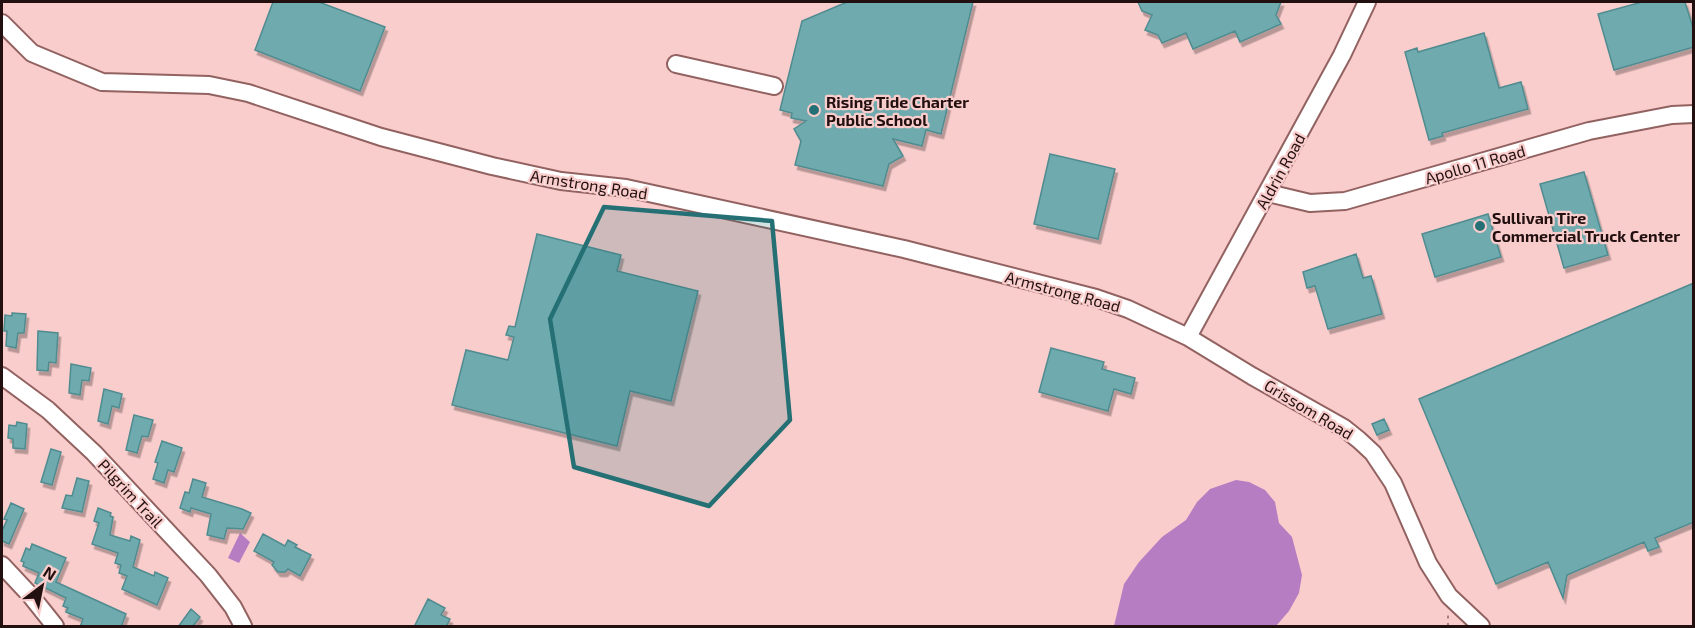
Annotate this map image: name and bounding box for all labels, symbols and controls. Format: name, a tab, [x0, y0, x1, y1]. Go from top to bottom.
place label: Rising Tide Charter Public School	[826, 92, 969, 129]
marker: Rising Tide Charter Public School	[807, 103, 821, 117]
street label: Aldrin Road	[1251, 130, 1309, 212]
street label: Apollo 11 Road	[1423, 141, 1527, 187]
street label: Armstrong Road	[529, 165, 649, 203]
place label: Sullivan Tire Commercial Truck Center	[1492, 208, 1680, 245]
marker: Sullivan Tire Commercial Truck Center	[1473, 219, 1487, 233]
street label: Armstrong Road	[1003, 266, 1123, 316]
street label: Grissom Road	[1261, 375, 1357, 443]
street label: Pilgrim Trail	[95, 455, 168, 531]
north arrow	[12, 556, 72, 616]
text: N	[40, 562, 60, 584]

